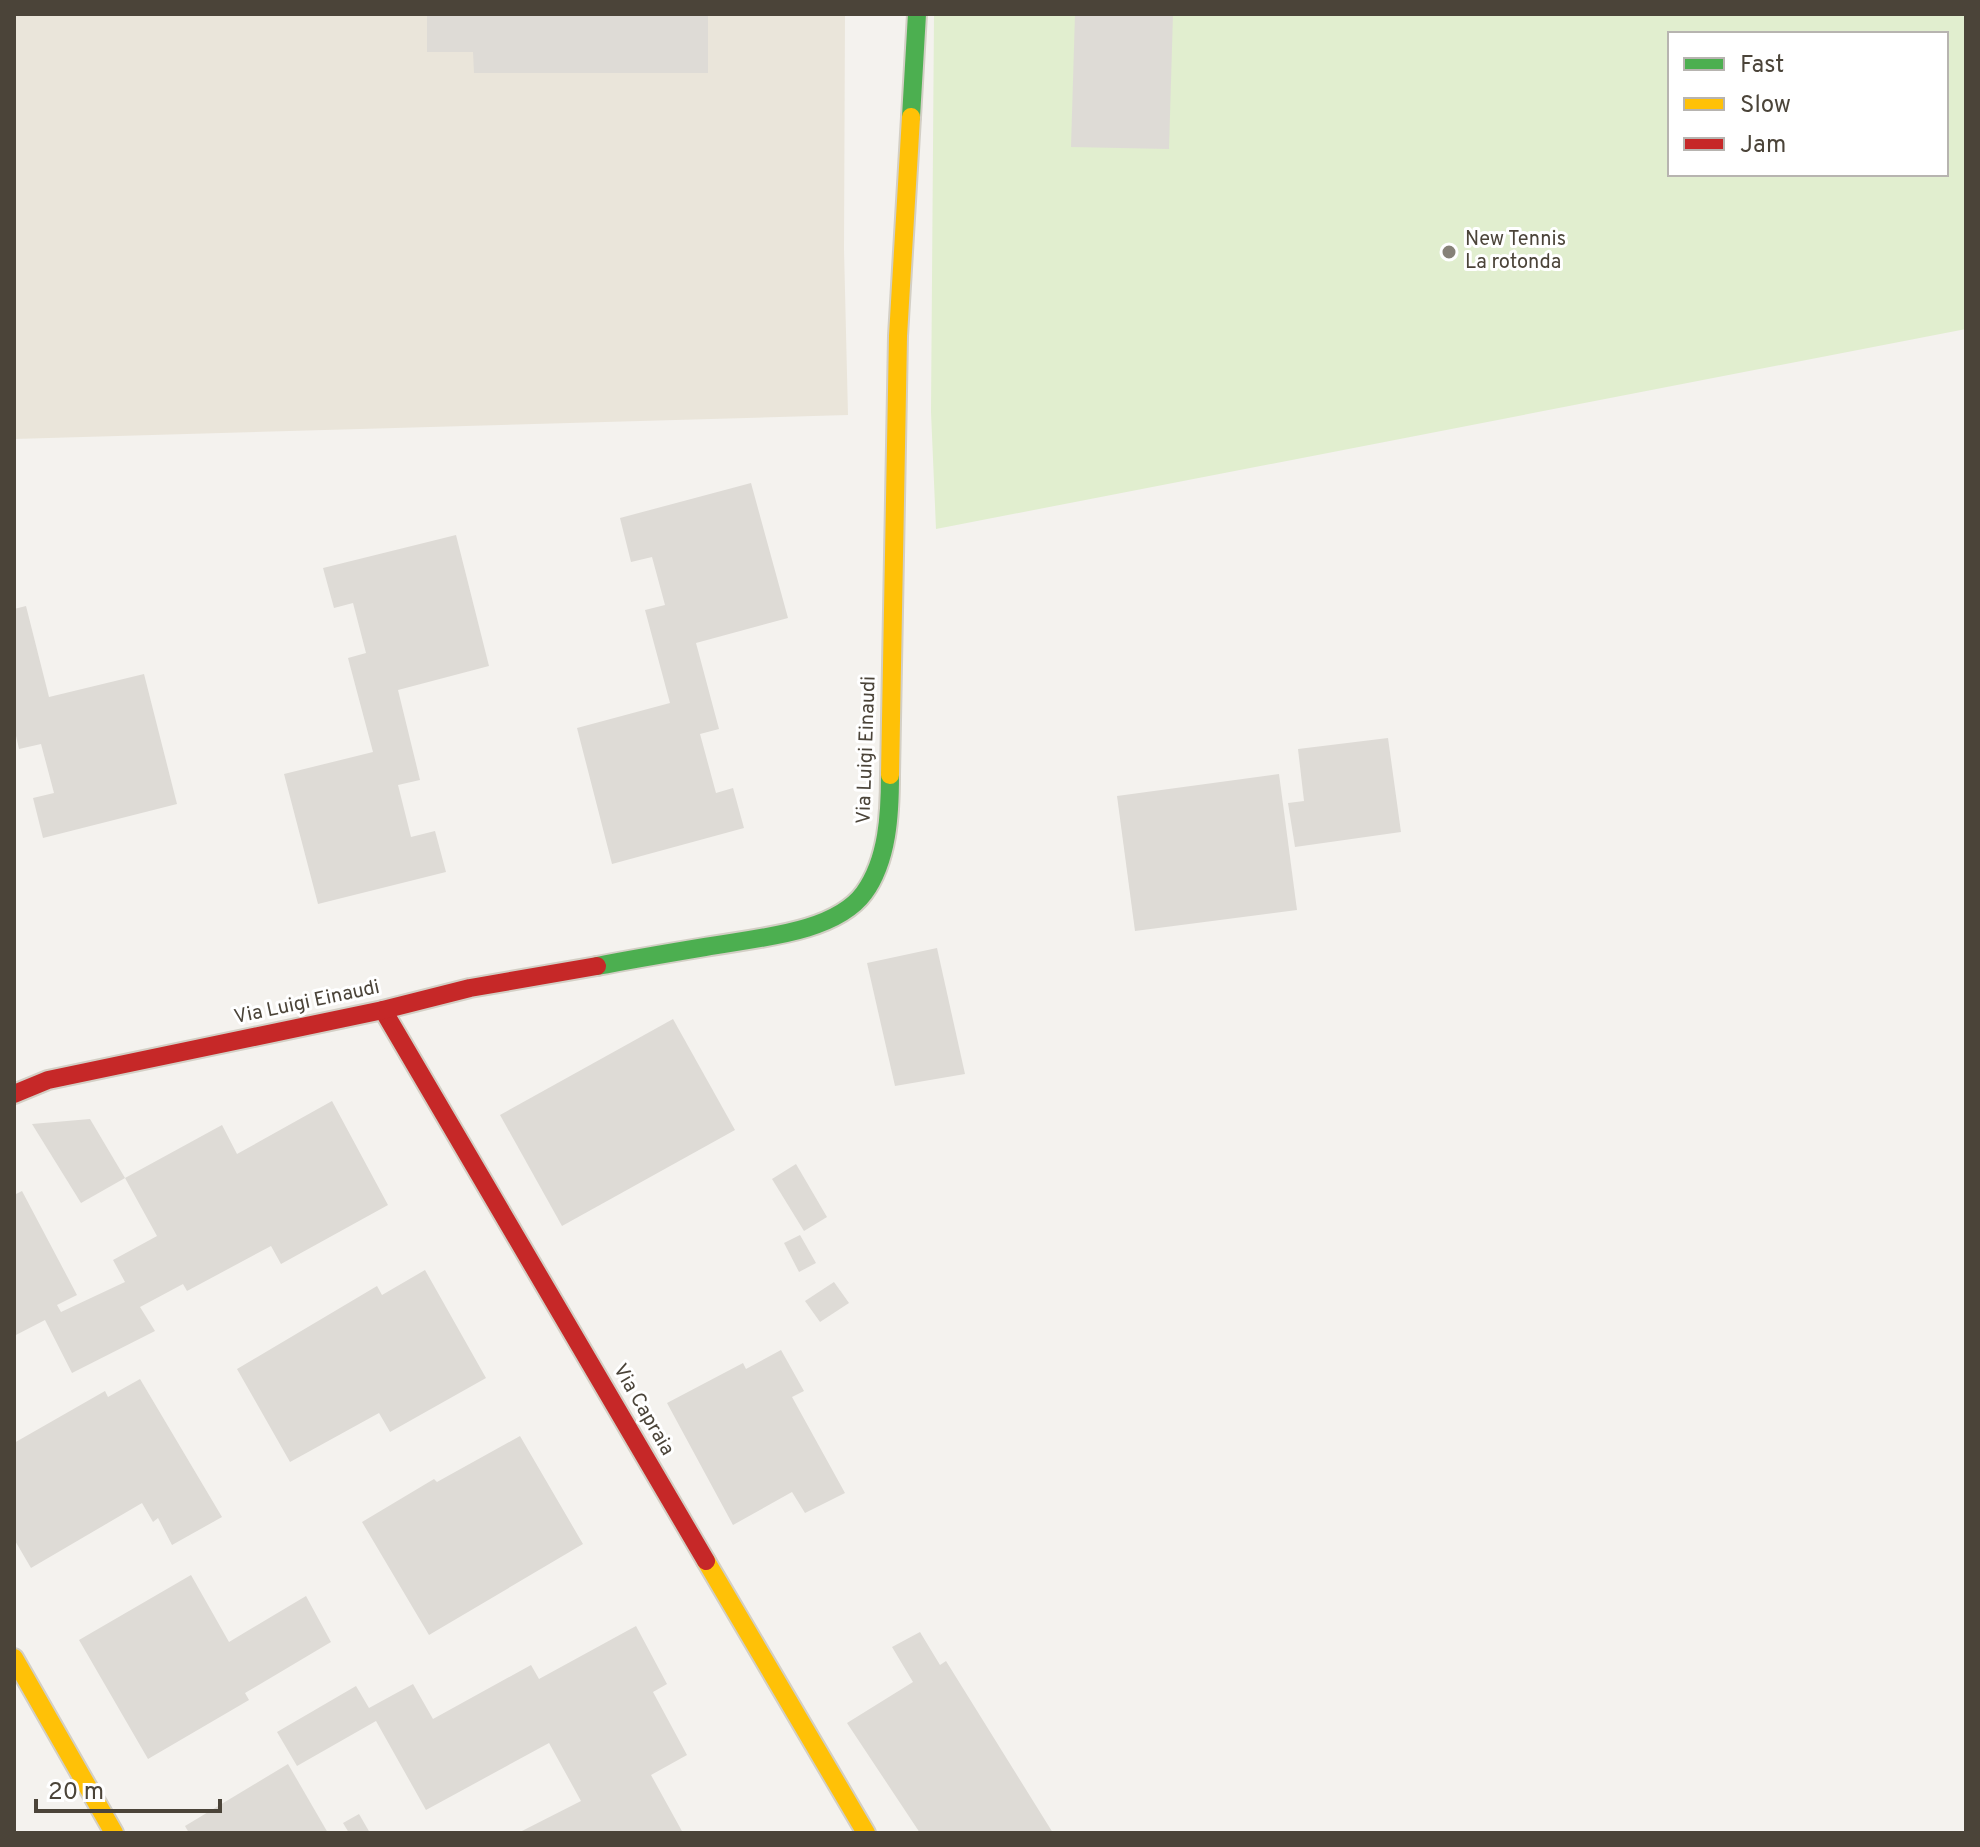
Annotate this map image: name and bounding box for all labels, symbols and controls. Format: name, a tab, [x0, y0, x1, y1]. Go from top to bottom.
legend	[1668, 32, 1948, 176]
text: Fast	[1740, 51, 1784, 81]
text: Slow	[1740, 91, 1791, 121]
text: Jam	[1740, 131, 1786, 161]
place label: New Tennis La rotonda	[1465, 227, 1566, 276]
marker: New Tennis La rotonda	[1440, 243, 1458, 261]
street label: Via Luigi Einaudi	[851, 675, 883, 825]
street label: Via Luigi Einaudi	[232, 975, 382, 1031]
street label: Via Capraia	[606, 1359, 680, 1461]
scale bar	[36, 1763, 220, 1813]
text: 20 m	[48, 1778, 104, 1808]

